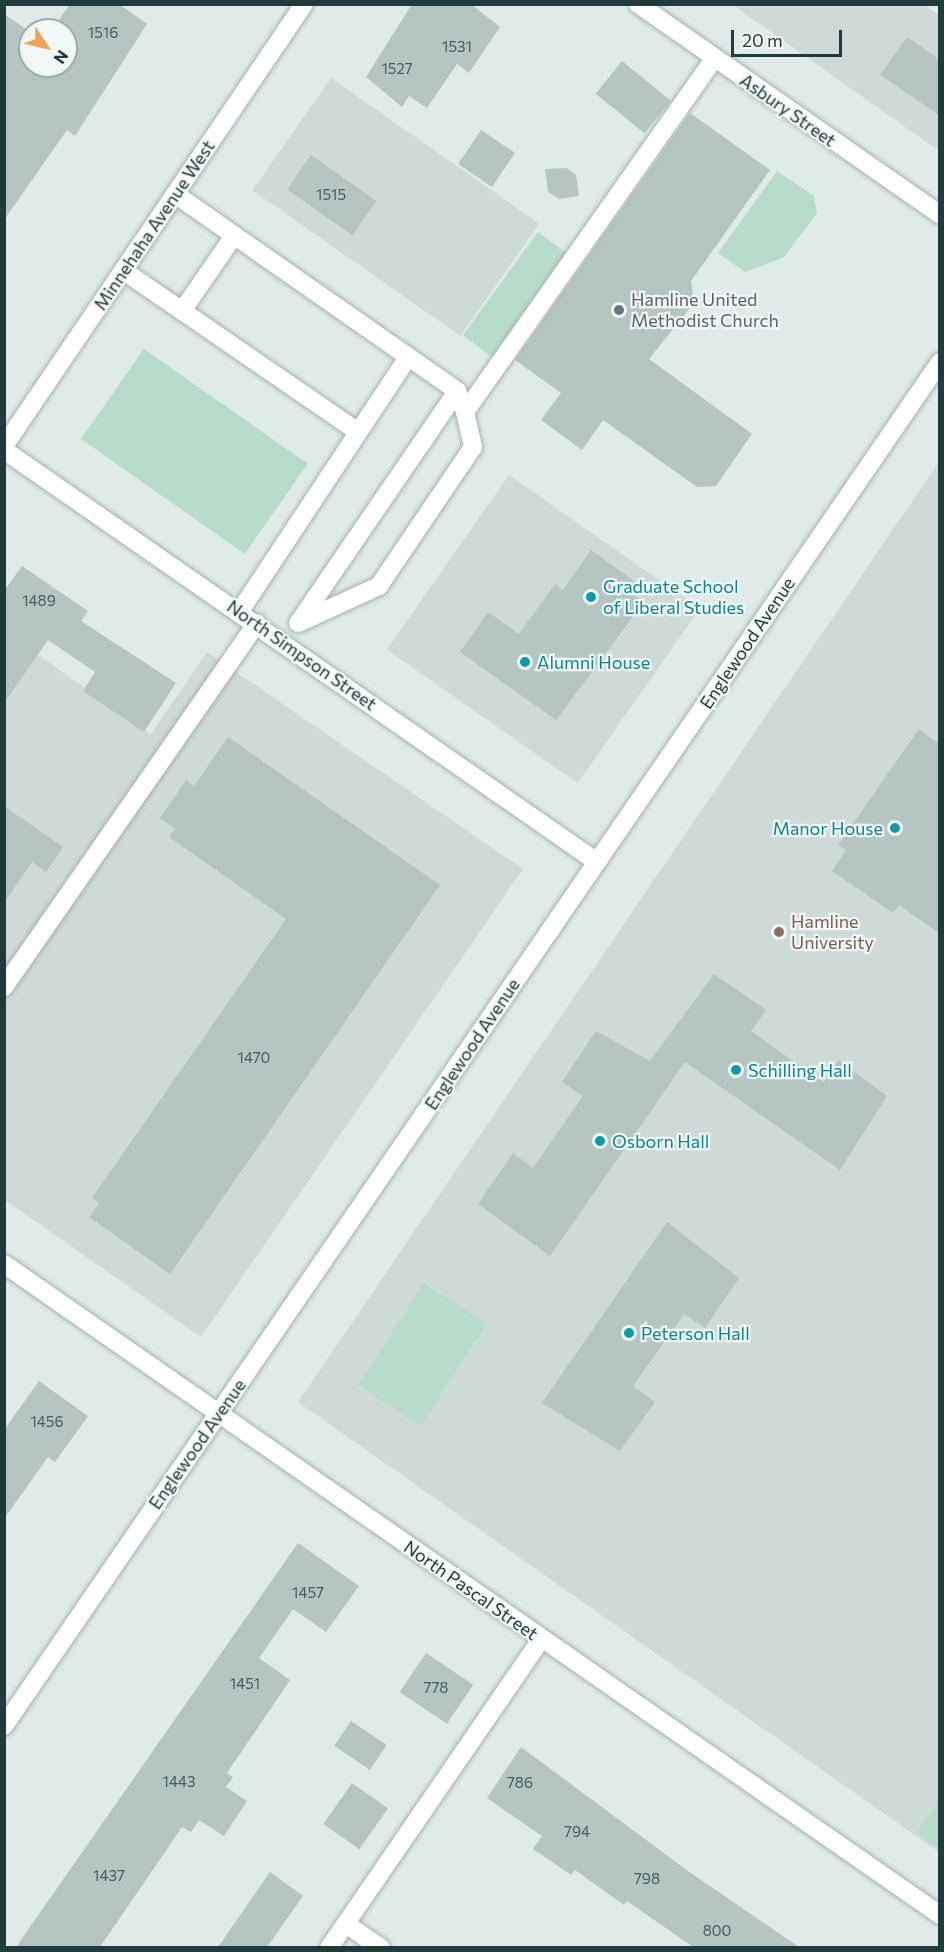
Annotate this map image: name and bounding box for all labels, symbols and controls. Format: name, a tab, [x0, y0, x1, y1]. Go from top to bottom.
north arrow	[18, 18, 78, 78]
scale bar	[734, 18, 845, 56]
house number: 1516	[88, 24, 118, 42]
text: 20 m	[742, 29, 783, 51]
house number: 1531	[442, 38, 472, 56]
text: N	[50, 47, 73, 68]
house number: 1527	[381, 60, 413, 78]
street label: Asbury Street	[736, 69, 840, 151]
street label: Minnehaha Avenue West	[89, 136, 219, 314]
house number: 1515	[316, 186, 346, 204]
place label: Hamline United Methodist Church	[631, 289, 779, 332]
marker: Hamline United Methodist Church	[612, 303, 626, 317]
street label: Englewood Avenue	[695, 573, 799, 713]
place label: Graduate School of Liberal Studies	[603, 576, 744, 618]
marker: Graduate School of Liberal Studies	[584, 590, 598, 604]
house number: 1489	[22, 592, 56, 610]
street label: North Simpson Street	[223, 595, 381, 715]
place label: Alumni House	[537, 651, 650, 673]
marker: Alumni House	[518, 655, 532, 669]
place label: Manor House	[773, 817, 883, 839]
marker: Manor House	[888, 821, 902, 835]
place label: Hamline University	[791, 911, 874, 954]
marker: Hamline University	[772, 925, 786, 939]
street label: Englewood Avenue	[420, 974, 524, 1114]
house number: 1470	[238, 1049, 270, 1067]
place label: Schilling Hall	[748, 1059, 852, 1081]
marker: Schilling Hall	[729, 1063, 743, 1077]
place label: Osborn Hall	[612, 1130, 709, 1152]
marker: Osborn Hall	[593, 1134, 607, 1148]
place label: Peterson Hall	[641, 1322, 750, 1344]
marker: Peterson Hall	[622, 1326, 636, 1340]
street label: Englewood Avenue	[144, 1375, 250, 1513]
house number: 1456	[30, 1413, 64, 1431]
street label: North Pascal Street	[400, 1536, 542, 1644]
house number: 1457	[292, 1584, 324, 1602]
house number: 1451	[230, 1675, 260, 1693]
house number: 778	[424, 1679, 448, 1697]
house number: 1443	[163, 1773, 195, 1791]
house number: 786	[507, 1774, 533, 1792]
house number: 794	[564, 1823, 590, 1841]
house number: 1437	[93, 1867, 125, 1885]
house number: 798	[634, 1870, 660, 1888]
house number: 800	[703, 1922, 731, 1940]

